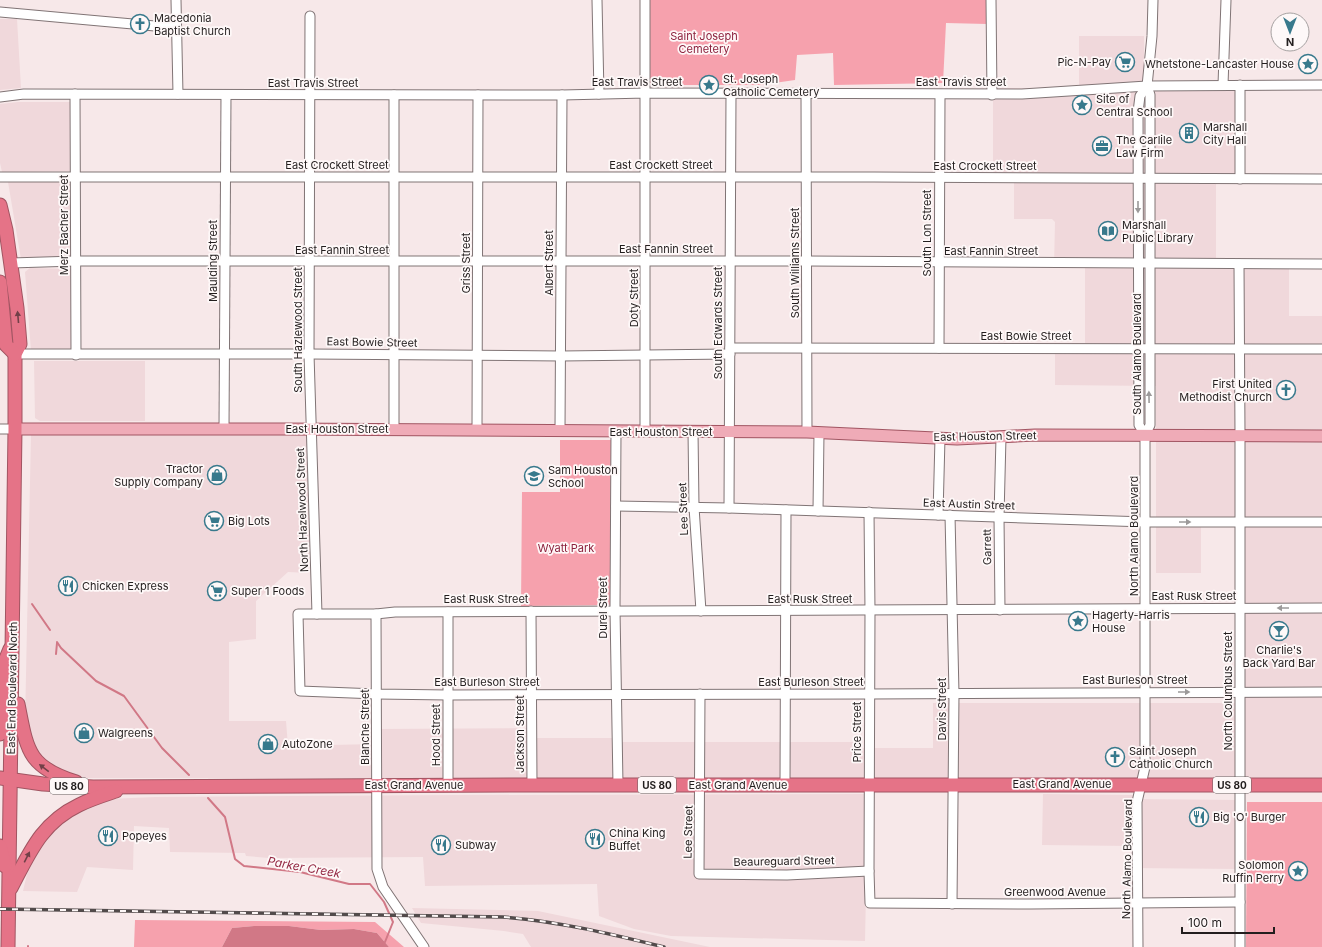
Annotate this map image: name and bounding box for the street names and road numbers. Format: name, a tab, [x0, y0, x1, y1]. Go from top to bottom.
street label: East Travis Street	[592, 75, 683, 89]
street label: East Travis Street	[916, 75, 1007, 89]
street label: East Travis Street	[268, 76, 359, 90]
street label: East Crockett Street	[285, 158, 389, 172]
street label: East Crockett Street	[609, 158, 713, 172]
street label: East Crockett Street	[933, 159, 1037, 173]
street label: Merz Bacher Street	[57, 174, 71, 275]
street label: South Lon Street	[920, 189, 934, 276]
street label: South Williams Street	[788, 207, 802, 318]
street label: Maulding Street	[206, 220, 220, 302]
street label: Albert Street	[542, 230, 556, 296]
street label: Griss Street	[459, 232, 473, 293]
street label: East Fannin Street	[619, 242, 713, 256]
street label: East Fannin Street	[295, 243, 389, 257]
street label: East Fannin Street	[944, 244, 1038, 258]
street label: South Edwards Street	[711, 266, 725, 379]
street label: South Hazlewood Street	[291, 267, 305, 393]
street label: Doty Street	[627, 268, 641, 327]
street label: South Alamo Boulevard	[1130, 293, 1144, 415]
street label: East Bowie Street	[980, 329, 1072, 343]
street label: East Bowie Street	[326, 334, 418, 350]
street label: East Houston Street	[285, 422, 389, 436]
street label: East Houston Street	[609, 425, 713, 439]
street label: East Houston Street	[933, 428, 1037, 444]
street label: North Hazelwood Street	[293, 447, 311, 573]
street label: North Alamo Boulevard	[1127, 476, 1141, 596]
street label: Lee Street	[675, 482, 691, 536]
street label: East Austin Street	[923, 495, 1016, 513]
street label: Garrett	[980, 528, 994, 565]
street label: Durel Street	[596, 577, 610, 639]
street label: East Rusk Street	[1152, 589, 1237, 603]
street label: East Rusk Street	[444, 592, 529, 606]
street label: East Rusk Street	[768, 592, 853, 606]
street label: East End Boulevard North	[4, 621, 20, 755]
street label: North Columbus Street	[1221, 631, 1235, 751]
street label: East Burleson Street	[1082, 673, 1188, 687]
street label: East Burleson Street	[434, 675, 540, 689]
street label: East Burleson Street	[758, 675, 864, 689]
street label: Davis Street	[935, 677, 949, 740]
street label: Blanche Street	[358, 689, 372, 765]
street label: Jackson Street	[513, 695, 527, 773]
street label: Price Street	[850, 701, 864, 762]
street label: Hood Street	[429, 703, 443, 766]
road number: US 80	[638, 777, 676, 793]
street label: East Grand Avenue	[1013, 777, 1111, 791]
road number: US 80	[1213, 777, 1251, 793]
road number: US 80	[50, 778, 88, 794]
street label: East Grand Avenue	[365, 778, 463, 792]
street label: East Grand Avenue	[689, 778, 787, 792]
street label: North Alamo Boulevard	[1119, 799, 1135, 919]
street label: Lee Street	[681, 805, 695, 859]
street label: Beaureguard Street	[733, 853, 835, 869]
street label: Greenwood Avenue	[1004, 885, 1106, 899]

